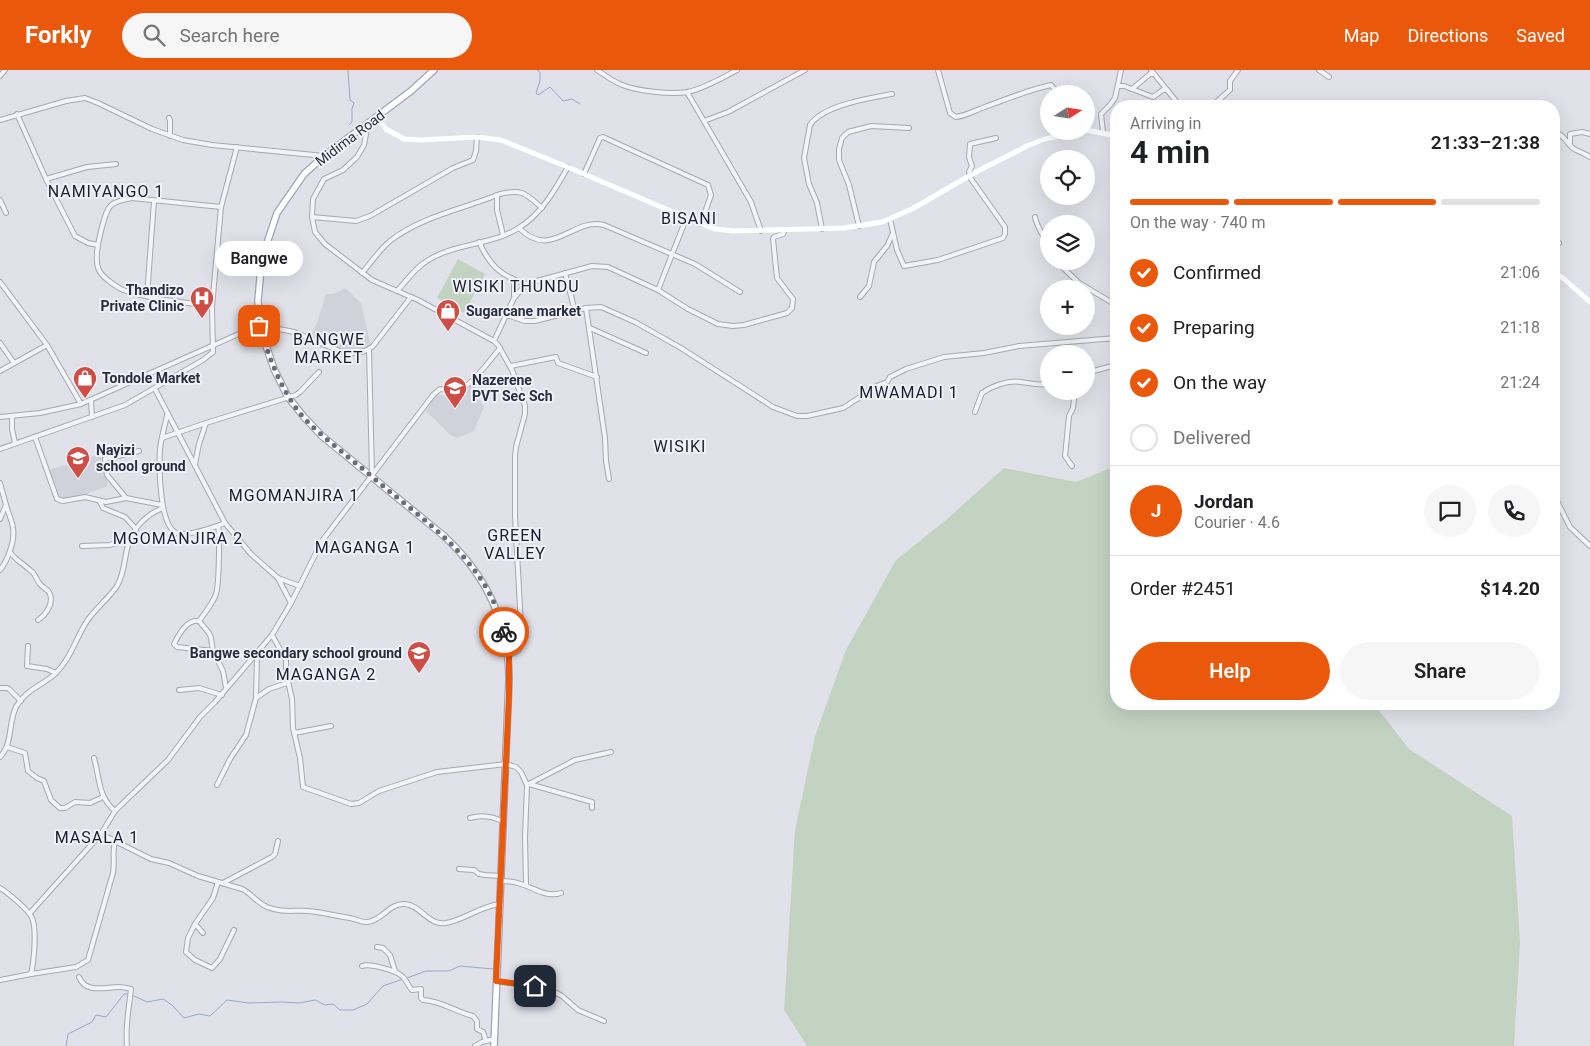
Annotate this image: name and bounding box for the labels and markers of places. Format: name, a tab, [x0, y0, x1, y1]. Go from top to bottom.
callout: Bangwe	[215, 241, 303, 276]
place label: Thandizo Private Clinic	[100, 282, 184, 314]
hospital icon: Thandizo Private Clinic	[189, 285, 215, 319]
shop icon: Sugarcane market	[435, 298, 461, 332]
place label: Sugarcane market	[466, 303, 581, 319]
pin	[238, 305, 280, 347]
shop icon: Tondole Market	[72, 365, 98, 399]
place label: Tondole Market	[102, 370, 201, 386]
place label: Nazerene PVT Sec Sch	[472, 372, 553, 404]
school or university icon: Nazerene PVT Sec Sch	[442, 375, 468, 409]
place label: Nayizi school ground	[96, 442, 186, 474]
school or university icon: Nayizi school ground	[65, 445, 91, 479]
school or university icon: Bangwe secondary school ground	[406, 640, 432, 674]
place label: Bangwe secondary school ground	[190, 645, 402, 661]
pin	[514, 965, 556, 1007]

